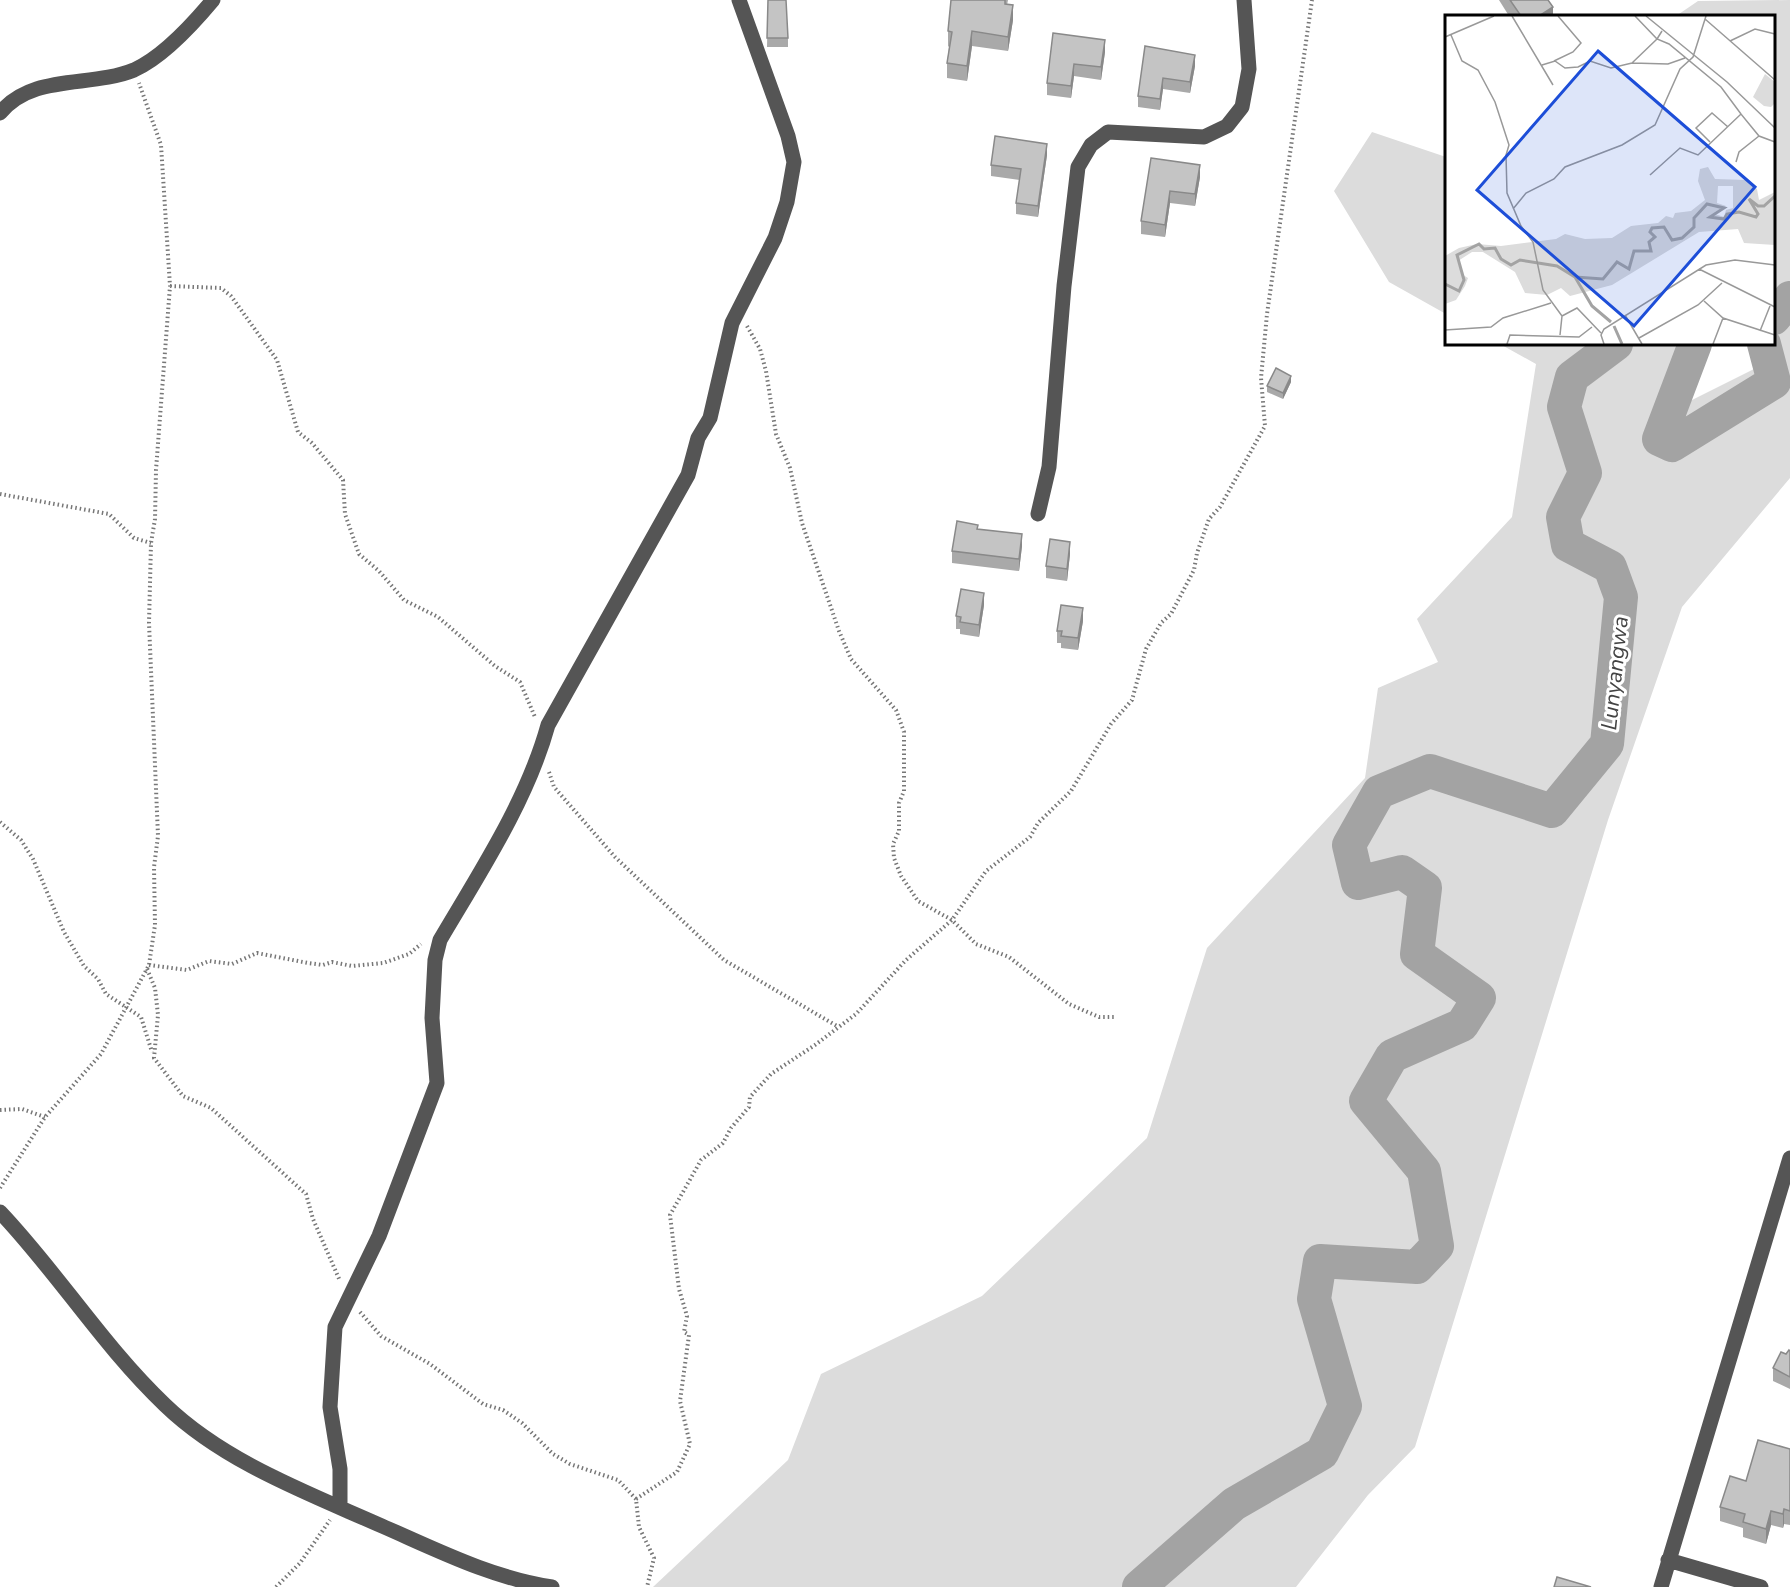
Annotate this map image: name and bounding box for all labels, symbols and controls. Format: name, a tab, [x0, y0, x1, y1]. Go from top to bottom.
inset map	[1445, 15, 1775, 345]
water label: Lunyangwa	[1594, 615, 1636, 732]

